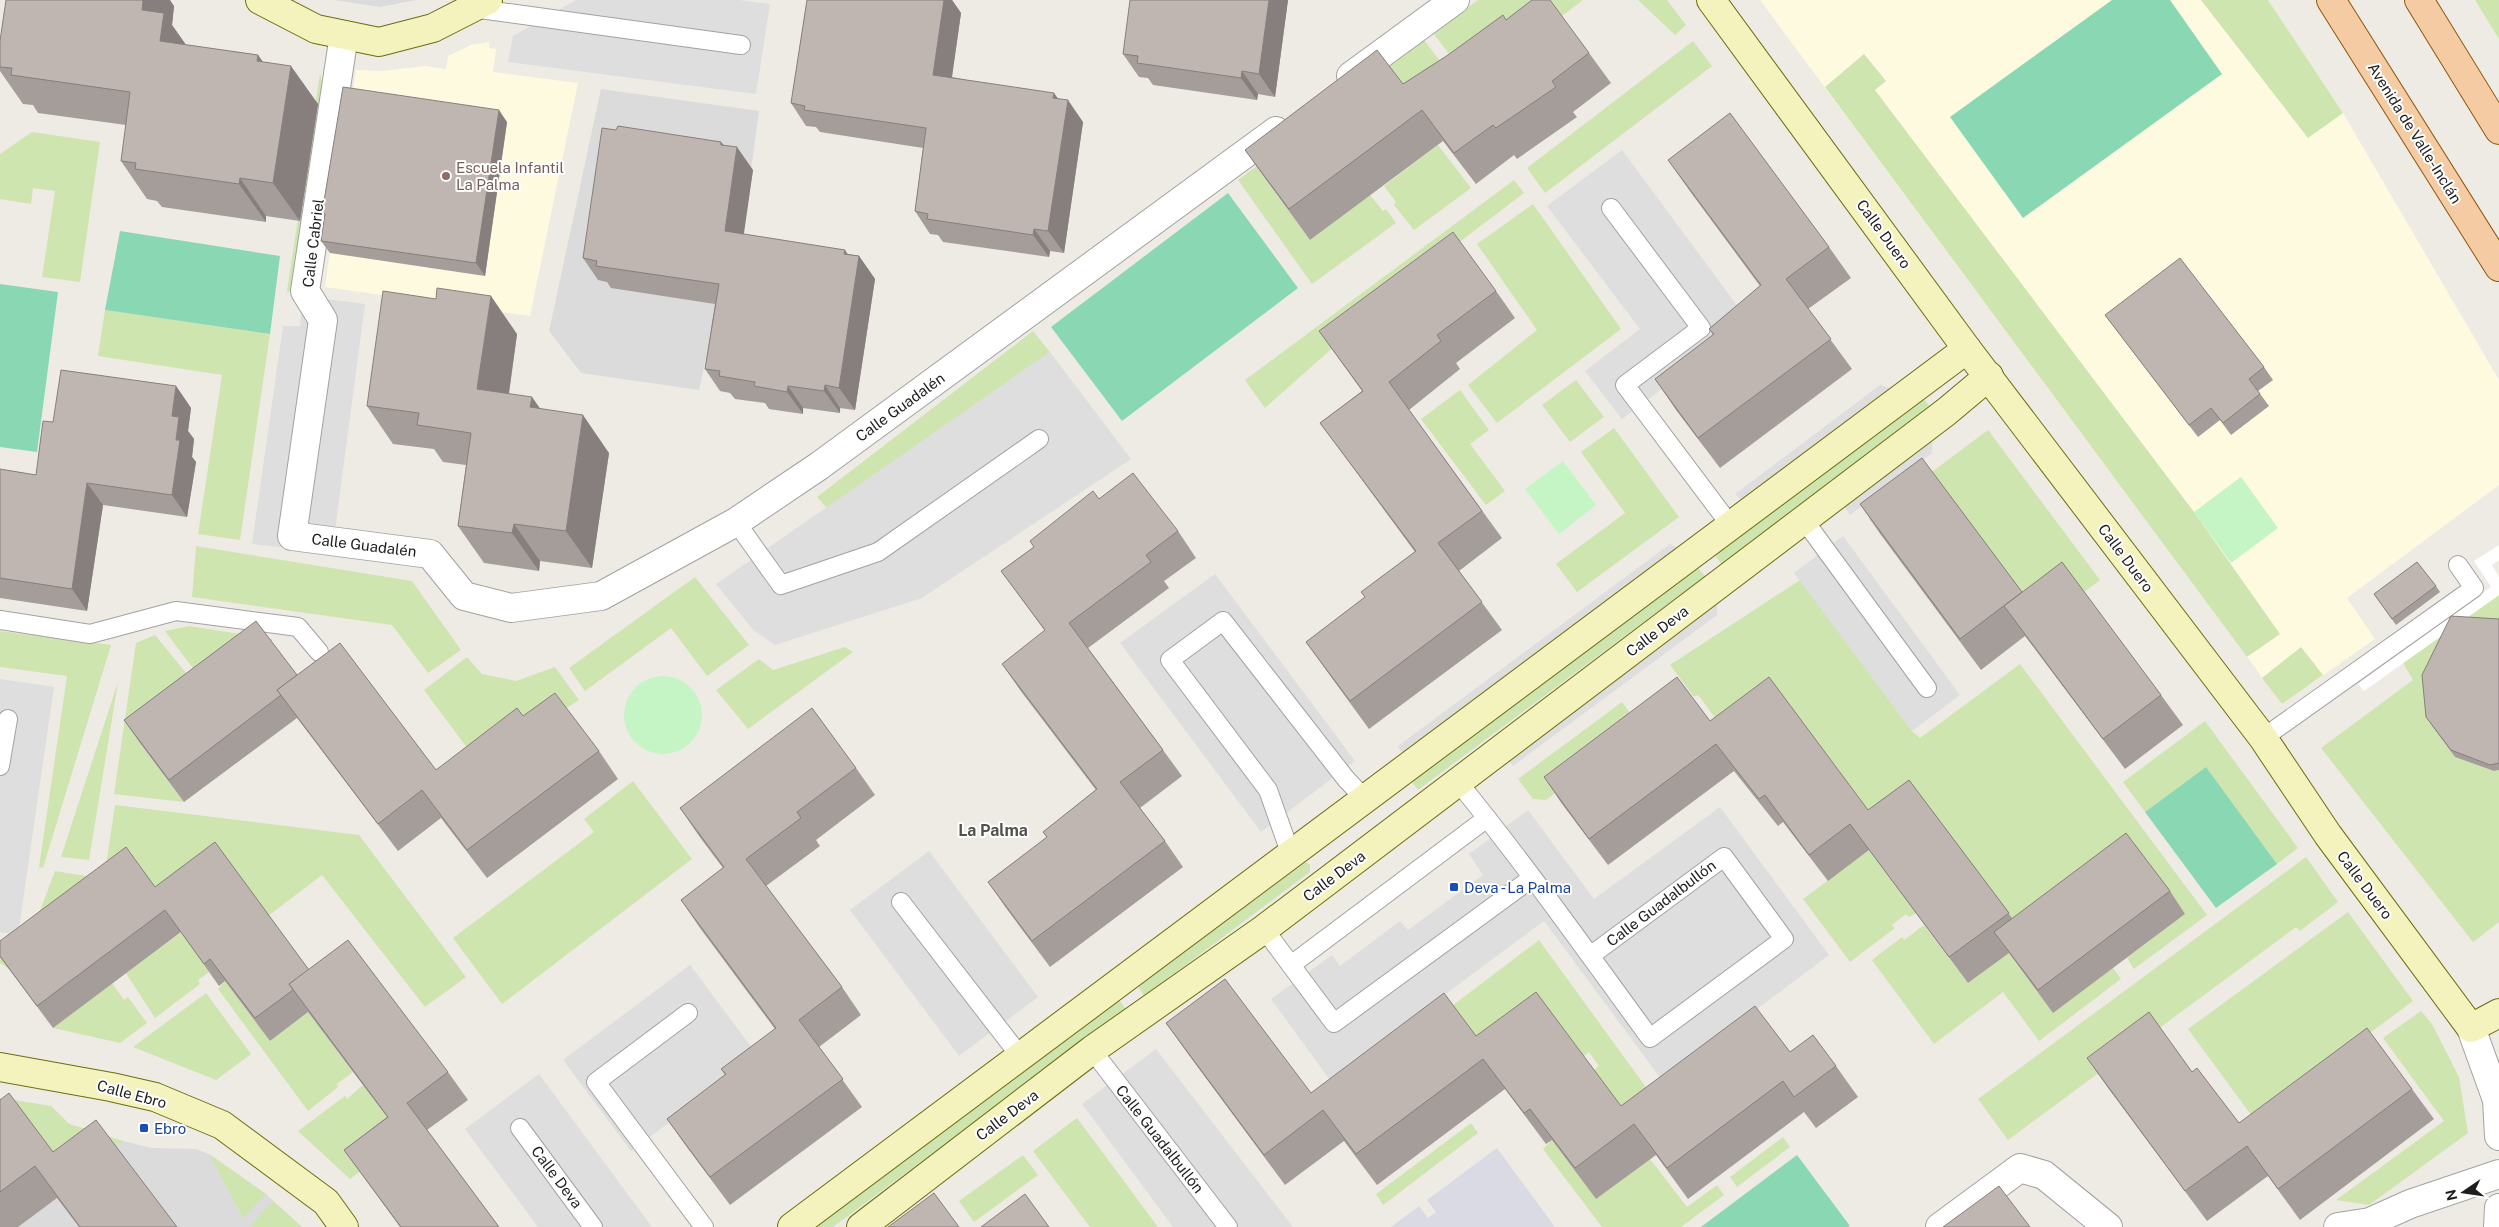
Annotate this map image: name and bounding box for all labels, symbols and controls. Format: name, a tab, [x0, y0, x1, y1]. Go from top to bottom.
street label: Avenida de Valle-Inclán	[2365, 60, 2465, 206]
place label: Escuela Infantil La Palma	[456, 159, 564, 193]
marker: Escuela Infantil La Palma	[440, 170, 452, 182]
street label: Calle Duero	[1853, 196, 1915, 272]
street label: Calle Cabriel	[299, 198, 327, 288]
street label: Calle Guadalén	[852, 369, 948, 445]
street label: Calle Duero	[2095, 521, 2157, 595]
street label: Calle Guadalén	[311, 530, 417, 560]
street label: Calle Deva	[1623, 602, 1691, 660]
district label: La Palma	[958, 821, 1028, 840]
street label: Calle Deva	[1300, 847, 1368, 905]
street label: Calle Duero	[2334, 848, 2396, 922]
street label: Calle Guadalbullón	[1603, 856, 1719, 950]
place label: Deva - La Palma	[1464, 879, 1571, 896]
marker: Deva - La Palma	[1448, 881, 1460, 893]
street label: Calle Ebro	[95, 1077, 169, 1111]
street label: Calle Guadalbullón	[1113, 1082, 1207, 1196]
street label: Calle Deva	[973, 1086, 1041, 1144]
place label: Ebro	[154, 1120, 186, 1137]
marker: Ebro	[138, 1122, 150, 1134]
street label: Calle Deva	[528, 1143, 586, 1211]
north arrow	[2439, 1167, 2489, 1217]
text: N	[2442, 1188, 2460, 1202]

